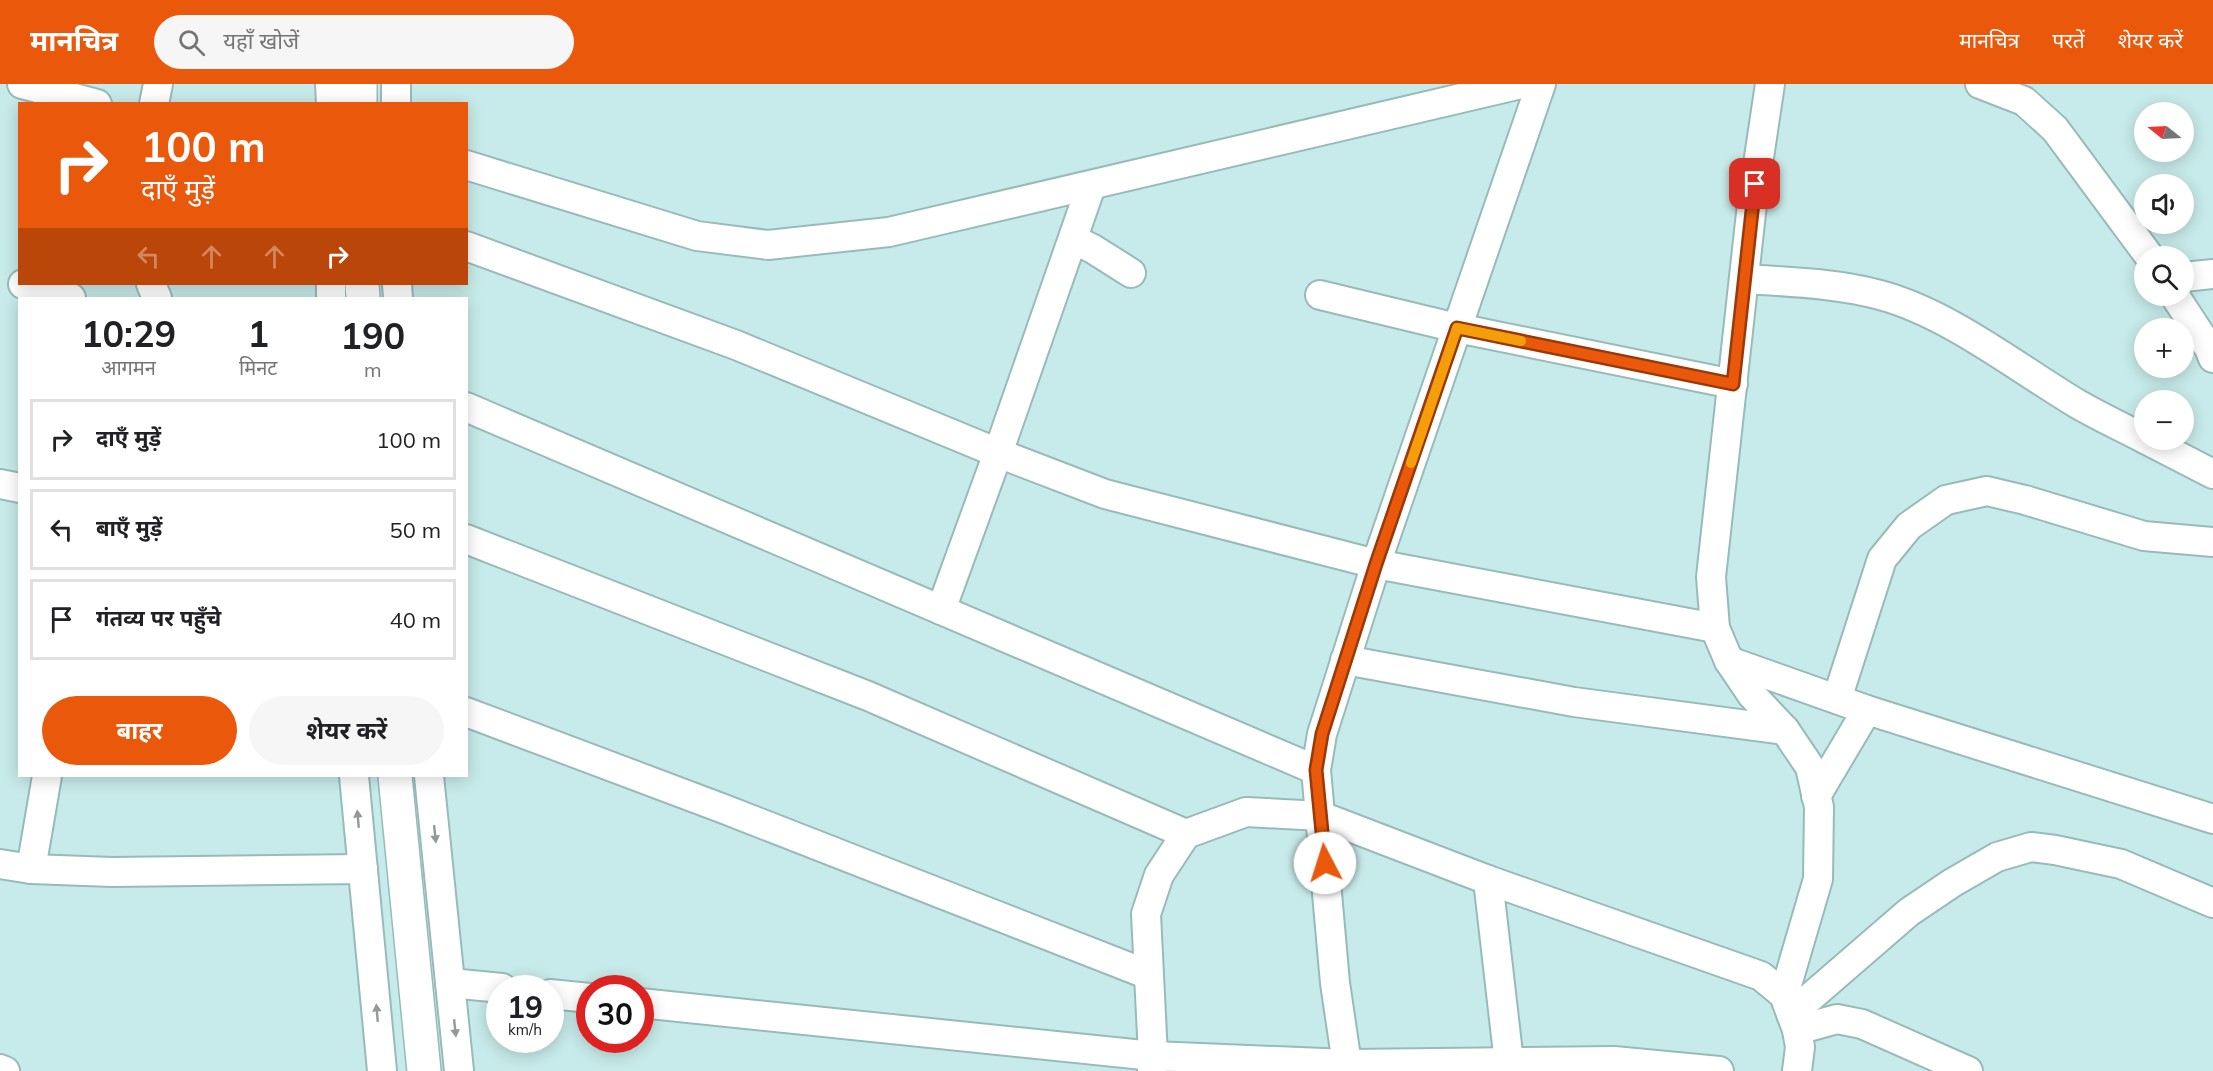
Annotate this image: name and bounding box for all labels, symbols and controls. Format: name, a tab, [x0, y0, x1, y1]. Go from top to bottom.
search box	[154, 15, 574, 69]
text: मानचित्र	[30, 23, 118, 58]
icon: search	[175, 26, 208, 59]
text: यहाँ खोजें	[223, 27, 299, 55]
text: मानचित्र	[1959, 27, 2019, 53]
text: परतें	[2052, 27, 2085, 53]
text: शेयर करें	[2118, 27, 2183, 53]
north arrow	[2134, 102, 2194, 162]
map controls	[2134, 102, 2194, 450]
text: 100 m	[141, 120, 266, 173]
icon: right	[42, 126, 120, 204]
pin	[1729, 158, 1780, 209]
icon: arrive	[1738, 167, 1771, 200]
text: दाएँ मुड़ें	[141, 172, 215, 206]
button: sound	[2134, 174, 2194, 234]
icon: left	[132, 240, 165, 273]
icon: ahead	[195, 240, 228, 273]
icon: ahead	[258, 240, 291, 273]
icon: right	[321, 240, 354, 273]
button: search	[2134, 246, 2194, 306]
text: 10:29	[81, 311, 176, 356]
text: 1	[247, 311, 269, 356]
text: 190	[340, 313, 405, 358]
button: +	[2134, 318, 2194, 378]
text: आगमन	[101, 355, 156, 380]
text: मिनट	[239, 355, 277, 380]
text: m	[364, 357, 381, 382]
button: −	[2134, 390, 2194, 450]
icon: right	[45, 423, 78, 456]
text: दाएँ मुड़ें	[96, 424, 161, 452]
text: 100 m	[376, 426, 441, 454]
icon: left	[45, 513, 78, 546]
text: बाएँ मुड़ें	[96, 514, 162, 542]
text: 50 m	[390, 516, 441, 544]
icon: arrive	[45, 603, 78, 636]
text: गंतव्य पर पहुँचे	[96, 604, 221, 632]
text: 40 m	[390, 606, 441, 634]
button: बाहर	[42, 696, 237, 765]
button: शेयर करें	[249, 696, 444, 765]
one-way arrow	[353, 809, 363, 828]
one-way arrow	[430, 824, 440, 843]
position arrow	[1293, 831, 1357, 895]
speed limit sign: 30	[576, 975, 654, 1053]
text: 19	[507, 988, 543, 1026]
one-way arrow	[372, 1003, 382, 1022]
one-way arrow	[450, 1018, 460, 1037]
text: km/h	[508, 1020, 542, 1039]

